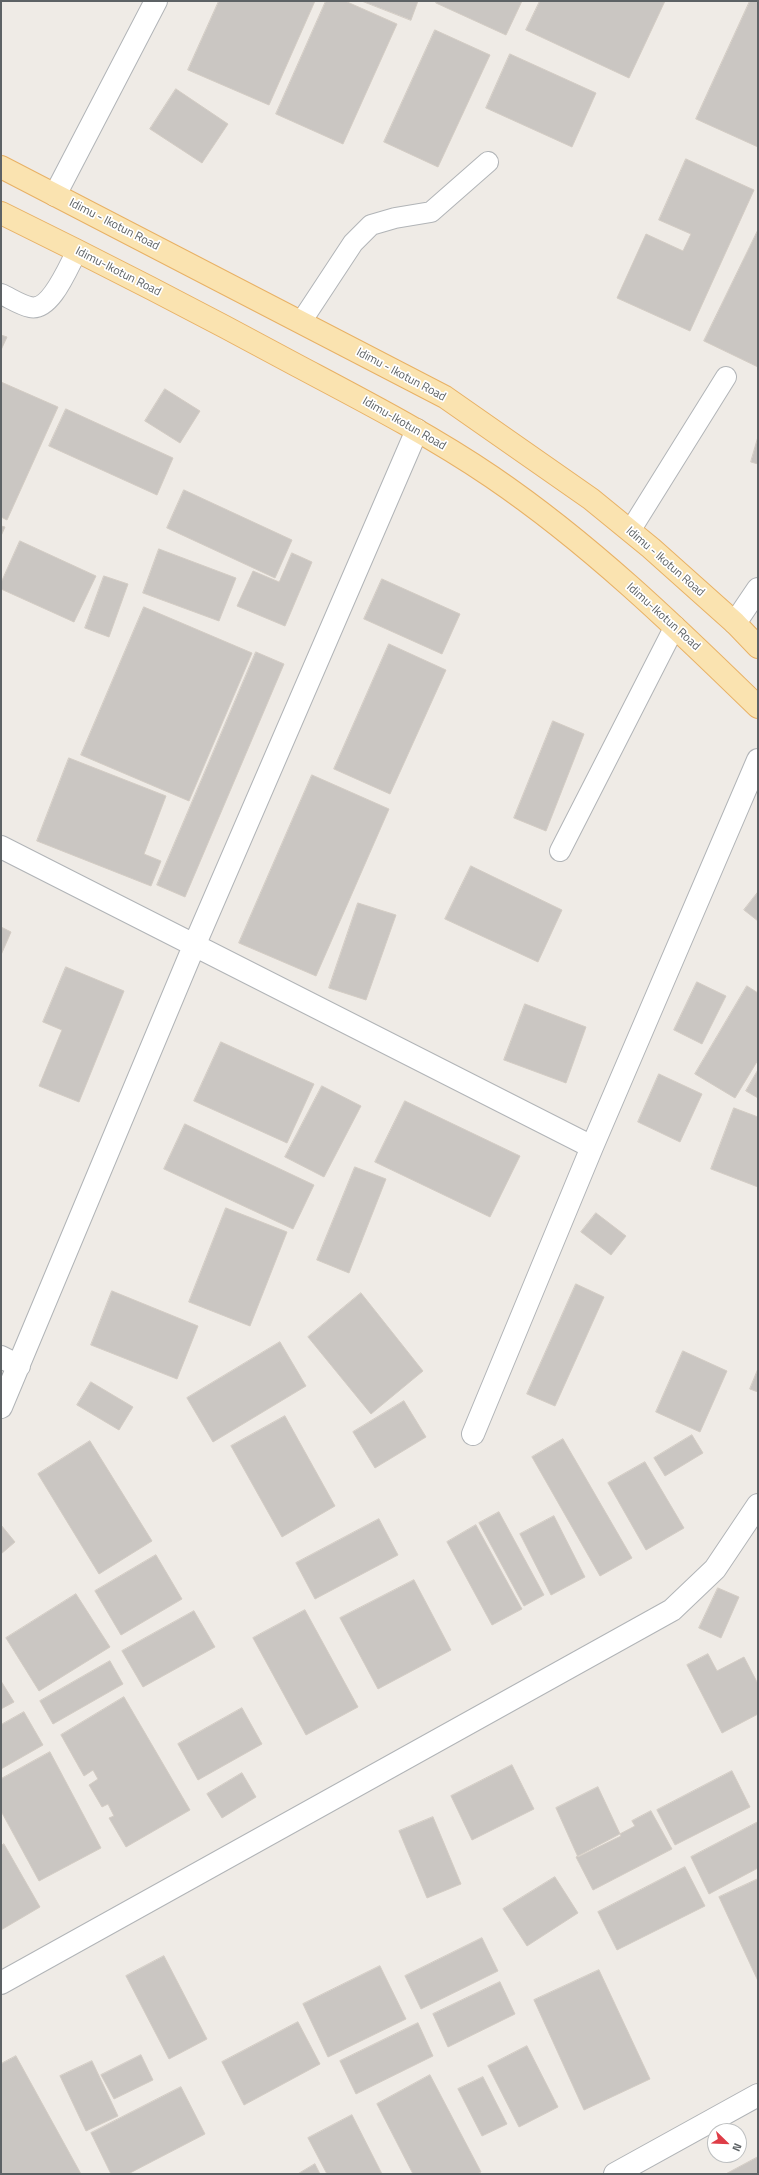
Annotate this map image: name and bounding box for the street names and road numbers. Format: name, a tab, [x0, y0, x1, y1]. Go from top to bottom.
street label: Idimu - Ikotun Road	[66, 196, 162, 254]
street label: Idimu-Ikotun Road	[73, 244, 163, 300]
street label: Idimu - Ikotun Road	[354, 345, 448, 405]
street label: Idimu-Ikotun Road	[360, 394, 448, 454]
street label: Idimu - Ikotun Road	[623, 524, 707, 600]
street label: Idimu-Ikotun Road	[623, 580, 703, 654]

